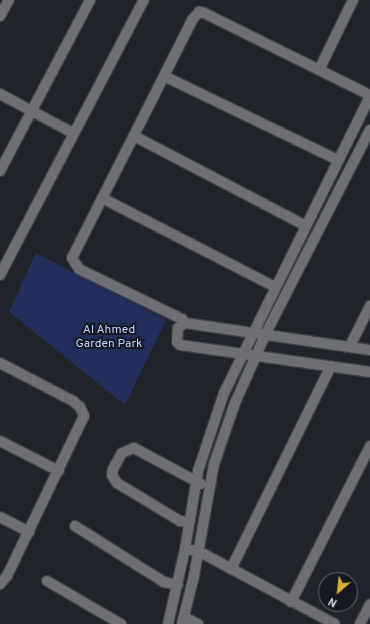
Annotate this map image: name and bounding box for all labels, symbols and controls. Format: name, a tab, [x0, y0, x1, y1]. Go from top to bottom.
park label: Al Ahmed Garden Park	[76, 324, 142, 352]
north arrow	[318, 572, 358, 612]
text: N	[326, 594, 340, 610]

